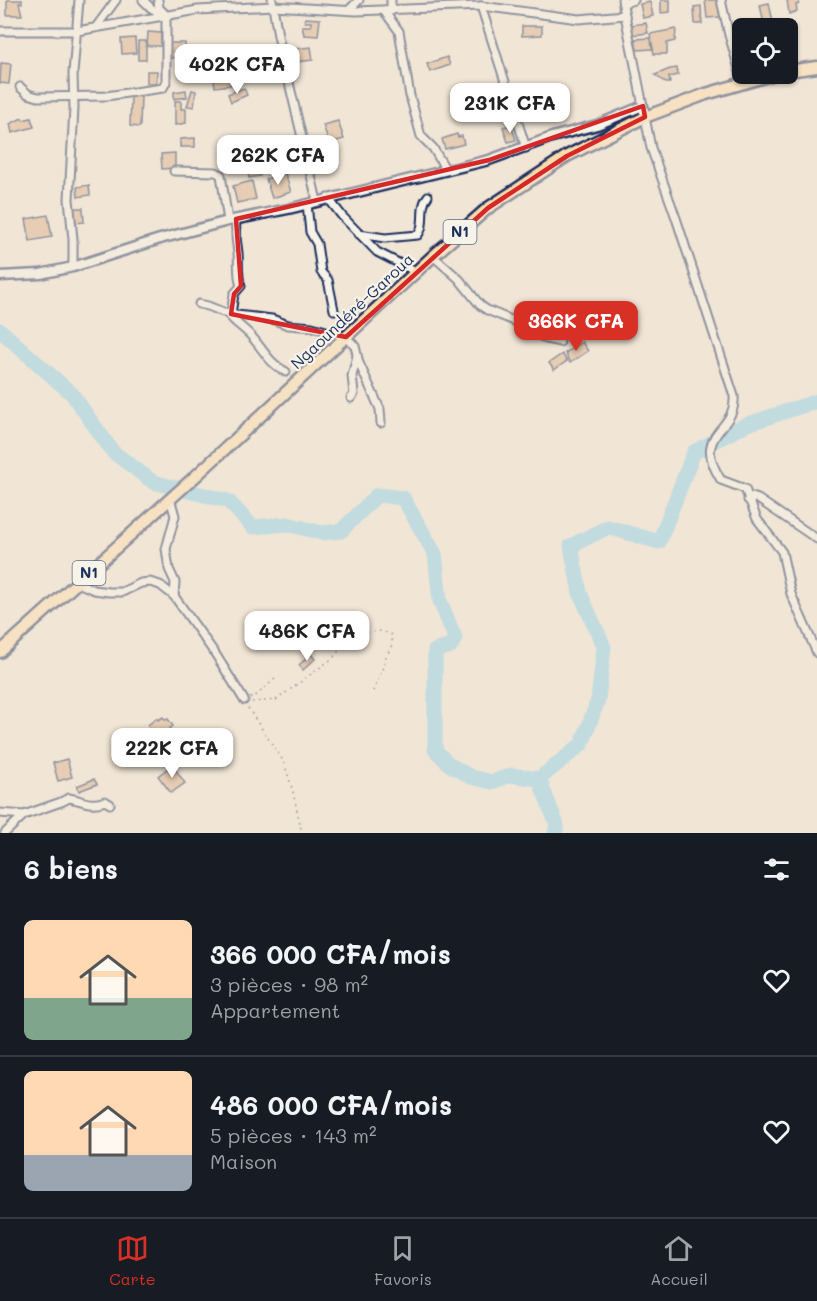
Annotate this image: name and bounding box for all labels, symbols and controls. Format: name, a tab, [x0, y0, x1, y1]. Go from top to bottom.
map controls	[732, 18, 798, 84]
button: locate	[732, 18, 798, 84]
pin: 402K CFA	[175, 44, 299, 95]
text: 402K CFA	[189, 50, 285, 76]
pin: 231K CFA	[448, 83, 572, 134]
text: 231K CFA	[464, 89, 556, 115]
pin: 262K CFA	[216, 135, 340, 186]
text: 262K CFA	[231, 141, 325, 167]
road number: N1	[444, 220, 476, 244]
street label: Ngaoundéré-Garoua	[286, 248, 418, 373]
pin: 366K CFA	[514, 301, 638, 352]
text: 366K CFA	[528, 307, 624, 333]
road number: N1	[72, 561, 106, 585]
pin: 486K CFA	[245, 611, 369, 662]
text: 486K CFA	[258, 617, 356, 643]
pin: 222K CFA	[110, 728, 234, 779]
text: 222K CFA	[125, 734, 219, 760]
text: 6 biens	[24, 852, 118, 886]
icon: filters	[760, 853, 793, 886]
text: 366 000 CFA/mois	[210, 937, 451, 971]
icon: home	[72, 944, 144, 1016]
icon: heart	[760, 964, 793, 997]
text: 3 pièces · 98 m²	[210, 971, 368, 997]
text: Appartement	[210, 997, 340, 1023]
text: 486 000 CFA/mois	[210, 1088, 452, 1122]
icon: home	[72, 1095, 144, 1167]
icon: heart	[760, 1115, 793, 1148]
text: 5 pièces · 143 m²	[210, 1122, 377, 1148]
text: Maison	[210, 1148, 277, 1174]
tab: Carte	[109, 1232, 156, 1289]
tab: Favoris	[374, 1232, 432, 1289]
tab: Accueil	[650, 1232, 708, 1289]

